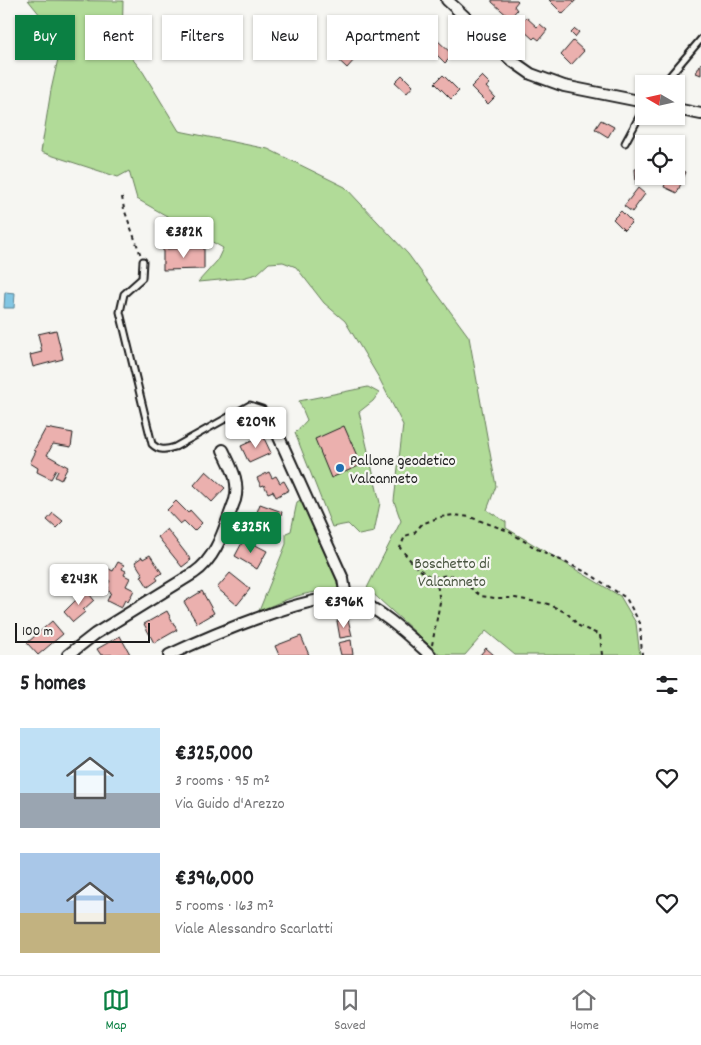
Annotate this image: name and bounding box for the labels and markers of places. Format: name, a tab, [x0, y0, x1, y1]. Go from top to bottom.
pin: €382K	[149, 216, 219, 259]
pin: €209K	[221, 406, 291, 449]
place label: Pallone geodetico Valcanneto	[350, 450, 456, 491]
marker: Pallone geodetico Valcanneto	[334, 462, 346, 474]
pin: €325K	[216, 512, 286, 554]
pin: €243K	[44, 564, 114, 606]
pin: €396K	[309, 586, 379, 629]

